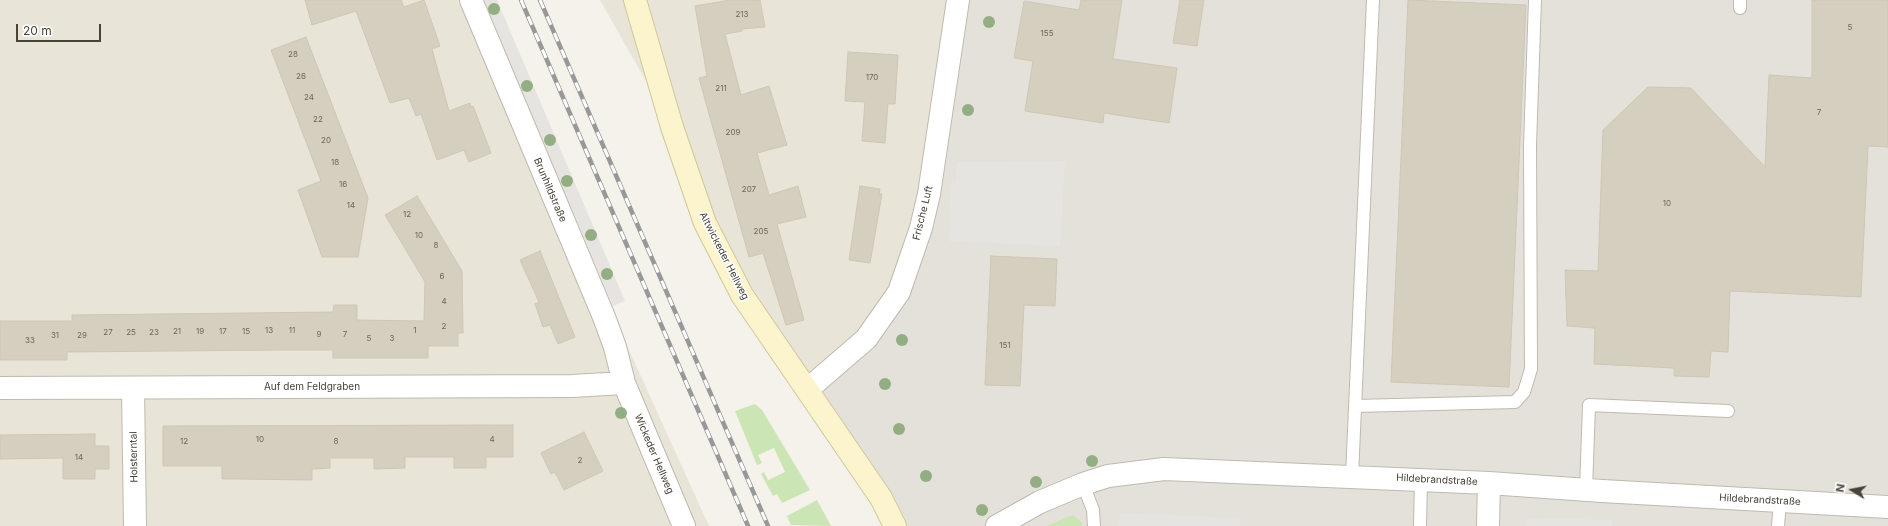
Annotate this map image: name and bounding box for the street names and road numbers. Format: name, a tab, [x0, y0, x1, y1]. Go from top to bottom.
street label: Brunhildstraße	[531, 156, 569, 224]
street label: Frische Luft	[910, 185, 936, 241]
street label: Altwickeder Hellweg	[697, 210, 751, 302]
street label: Auf dem Feldgraben	[264, 381, 360, 393]
street label: Wickeder Hellweg	[632, 412, 676, 496]
street label: Holsterntal	[128, 431, 140, 483]
street label: Hildebrandstraße	[1396, 472, 1478, 488]
street label: Hildebrandstraße	[1719, 492, 1801, 508]

